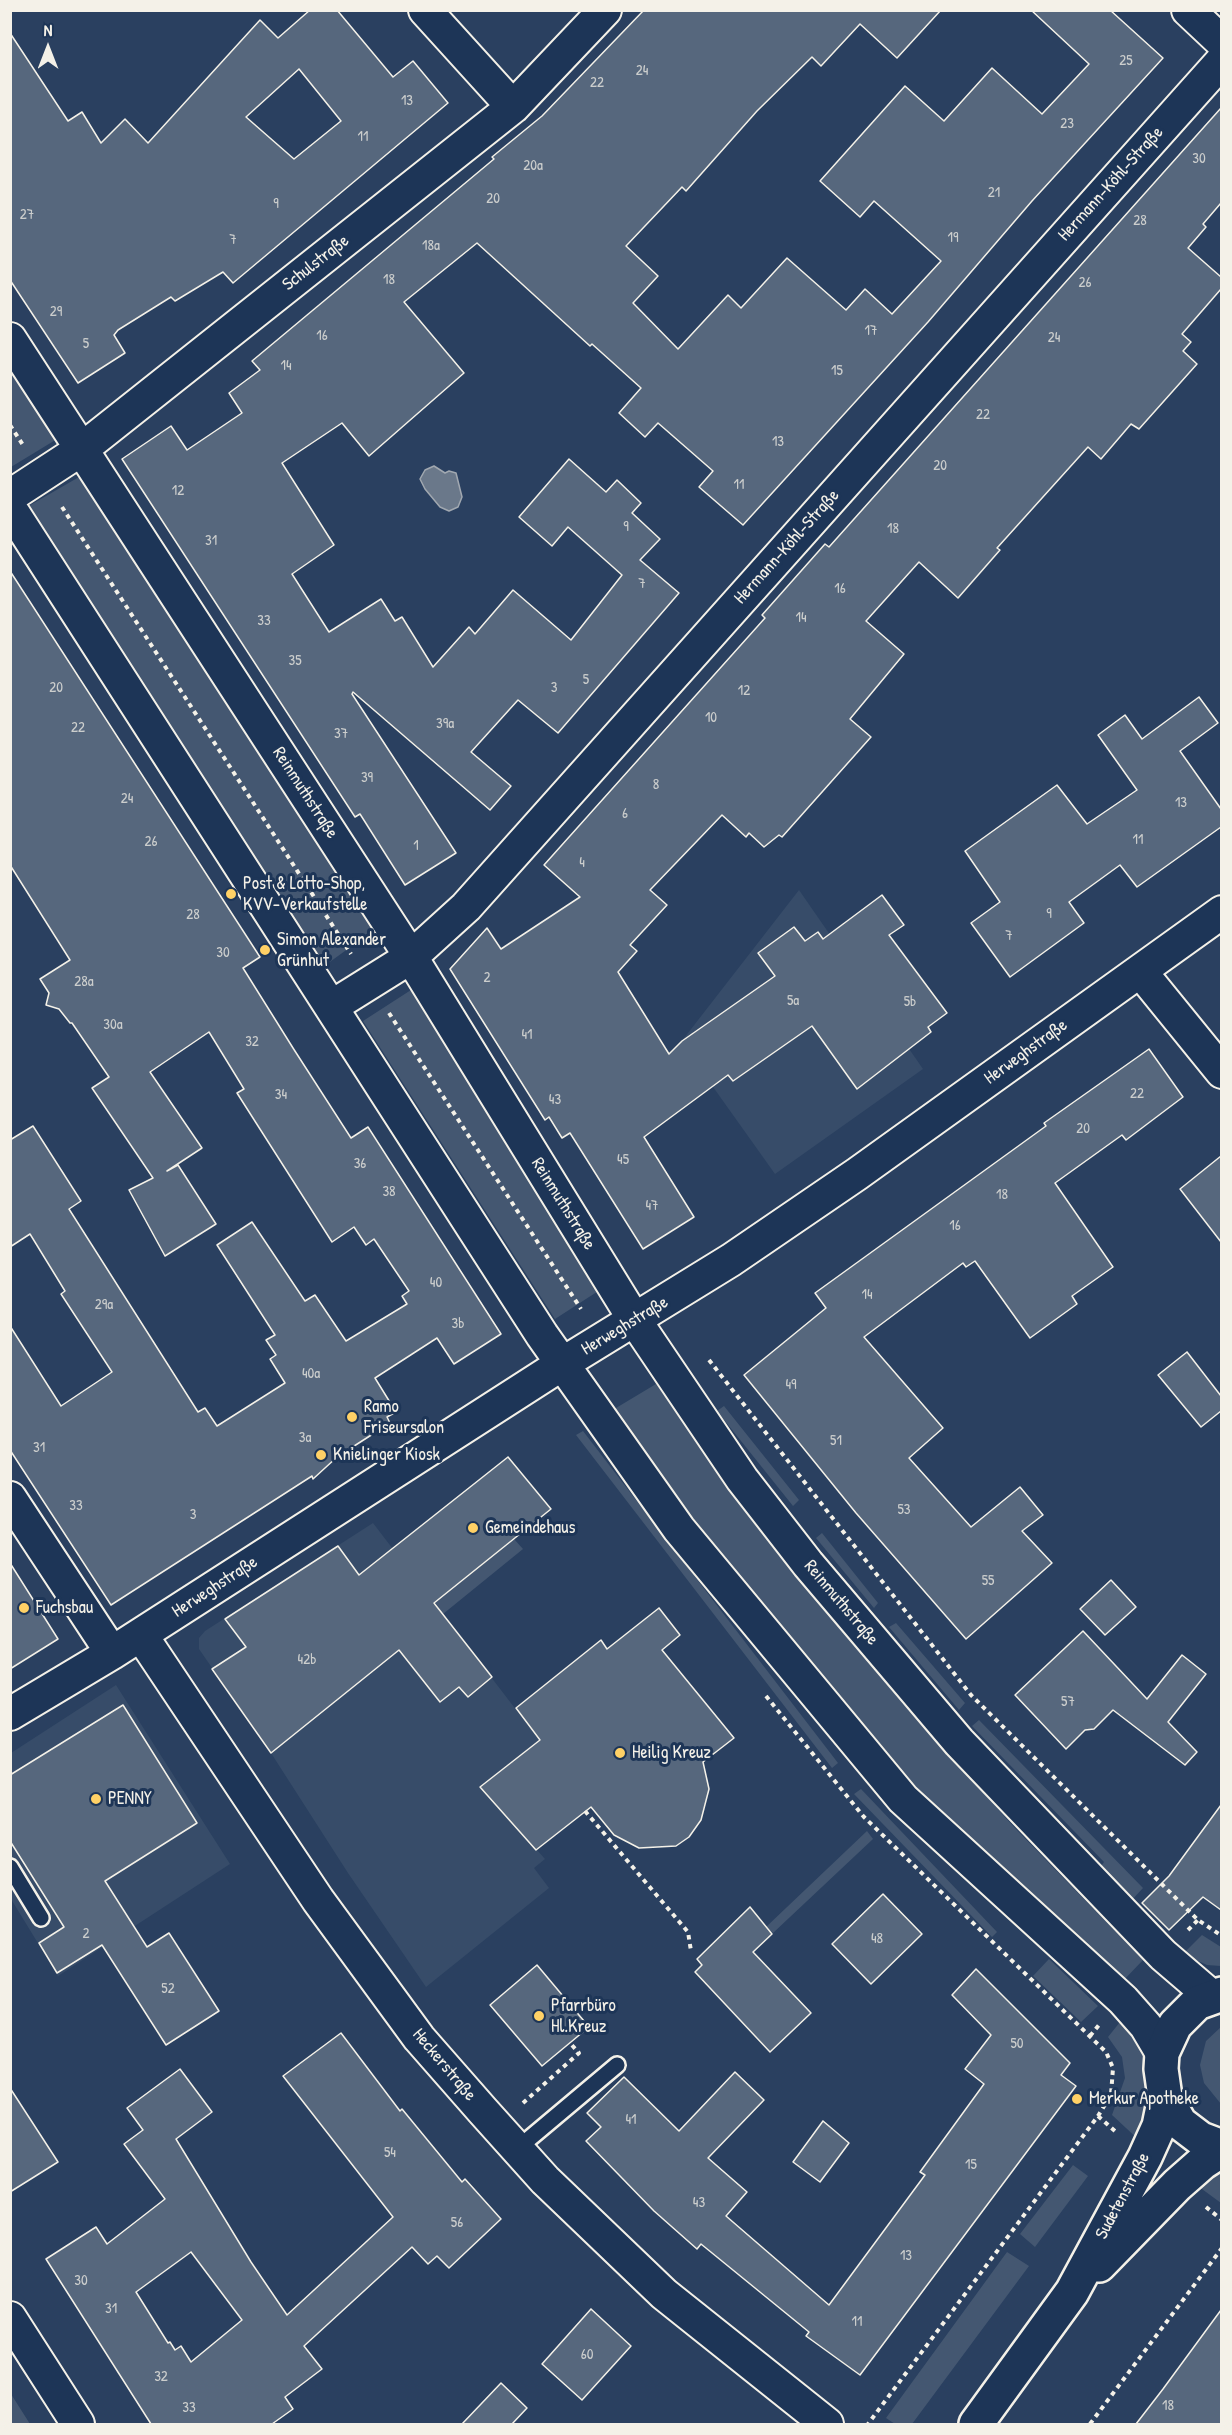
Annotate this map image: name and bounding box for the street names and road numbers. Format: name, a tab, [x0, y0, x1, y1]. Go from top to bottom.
street label: Hermann-Köhl-Straße	[1054, 122, 1168, 246]
street label: Schulstraße	[278, 230, 354, 296]
street label: Hermann-Köhl-Straße	[730, 485, 844, 609]
street label: Reinmuthstraße	[267, 743, 343, 843]
street label: Herweghstraße	[980, 1015, 1072, 1089]
street label: Reinmuthstraße	[526, 1154, 600, 1254]
street label: Herweghstraße	[578, 1292, 672, 1360]
street label: Herweghstraße	[168, 1551, 262, 1623]
street label: Reinmuthstraße	[799, 1556, 883, 1650]
street label: Heckerstraße	[407, 2024, 481, 2106]
street label: Sudetenstraße	[1091, 2149, 1155, 2243]

